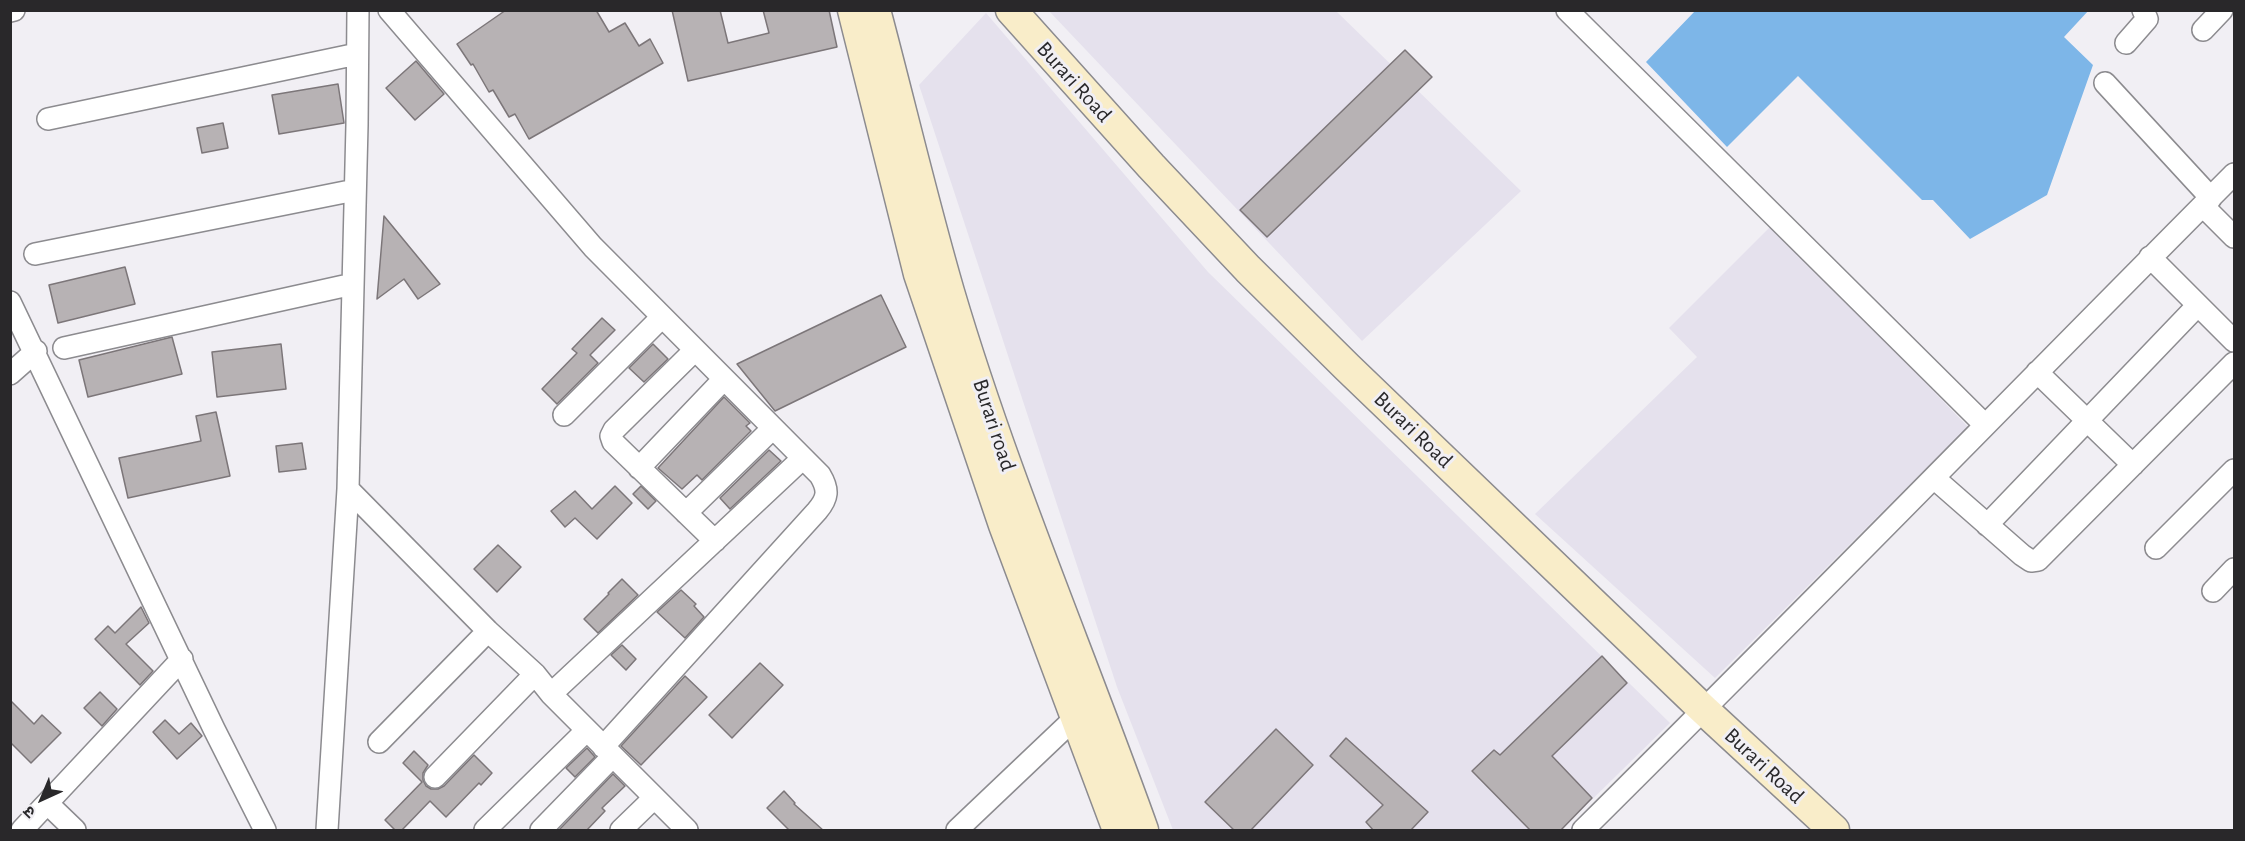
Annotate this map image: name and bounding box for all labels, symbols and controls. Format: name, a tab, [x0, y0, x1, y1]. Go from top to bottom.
street label: Burari Road	[1031, 36, 1117, 128]
street label: Burari road	[967, 376, 1021, 474]
street label: Burari Road	[1368, 386, 1458, 474]
street label: Burari Road	[1719, 722, 1809, 810]
north arrow	[12, 769, 72, 829]
text: उ	[21, 803, 38, 821]

